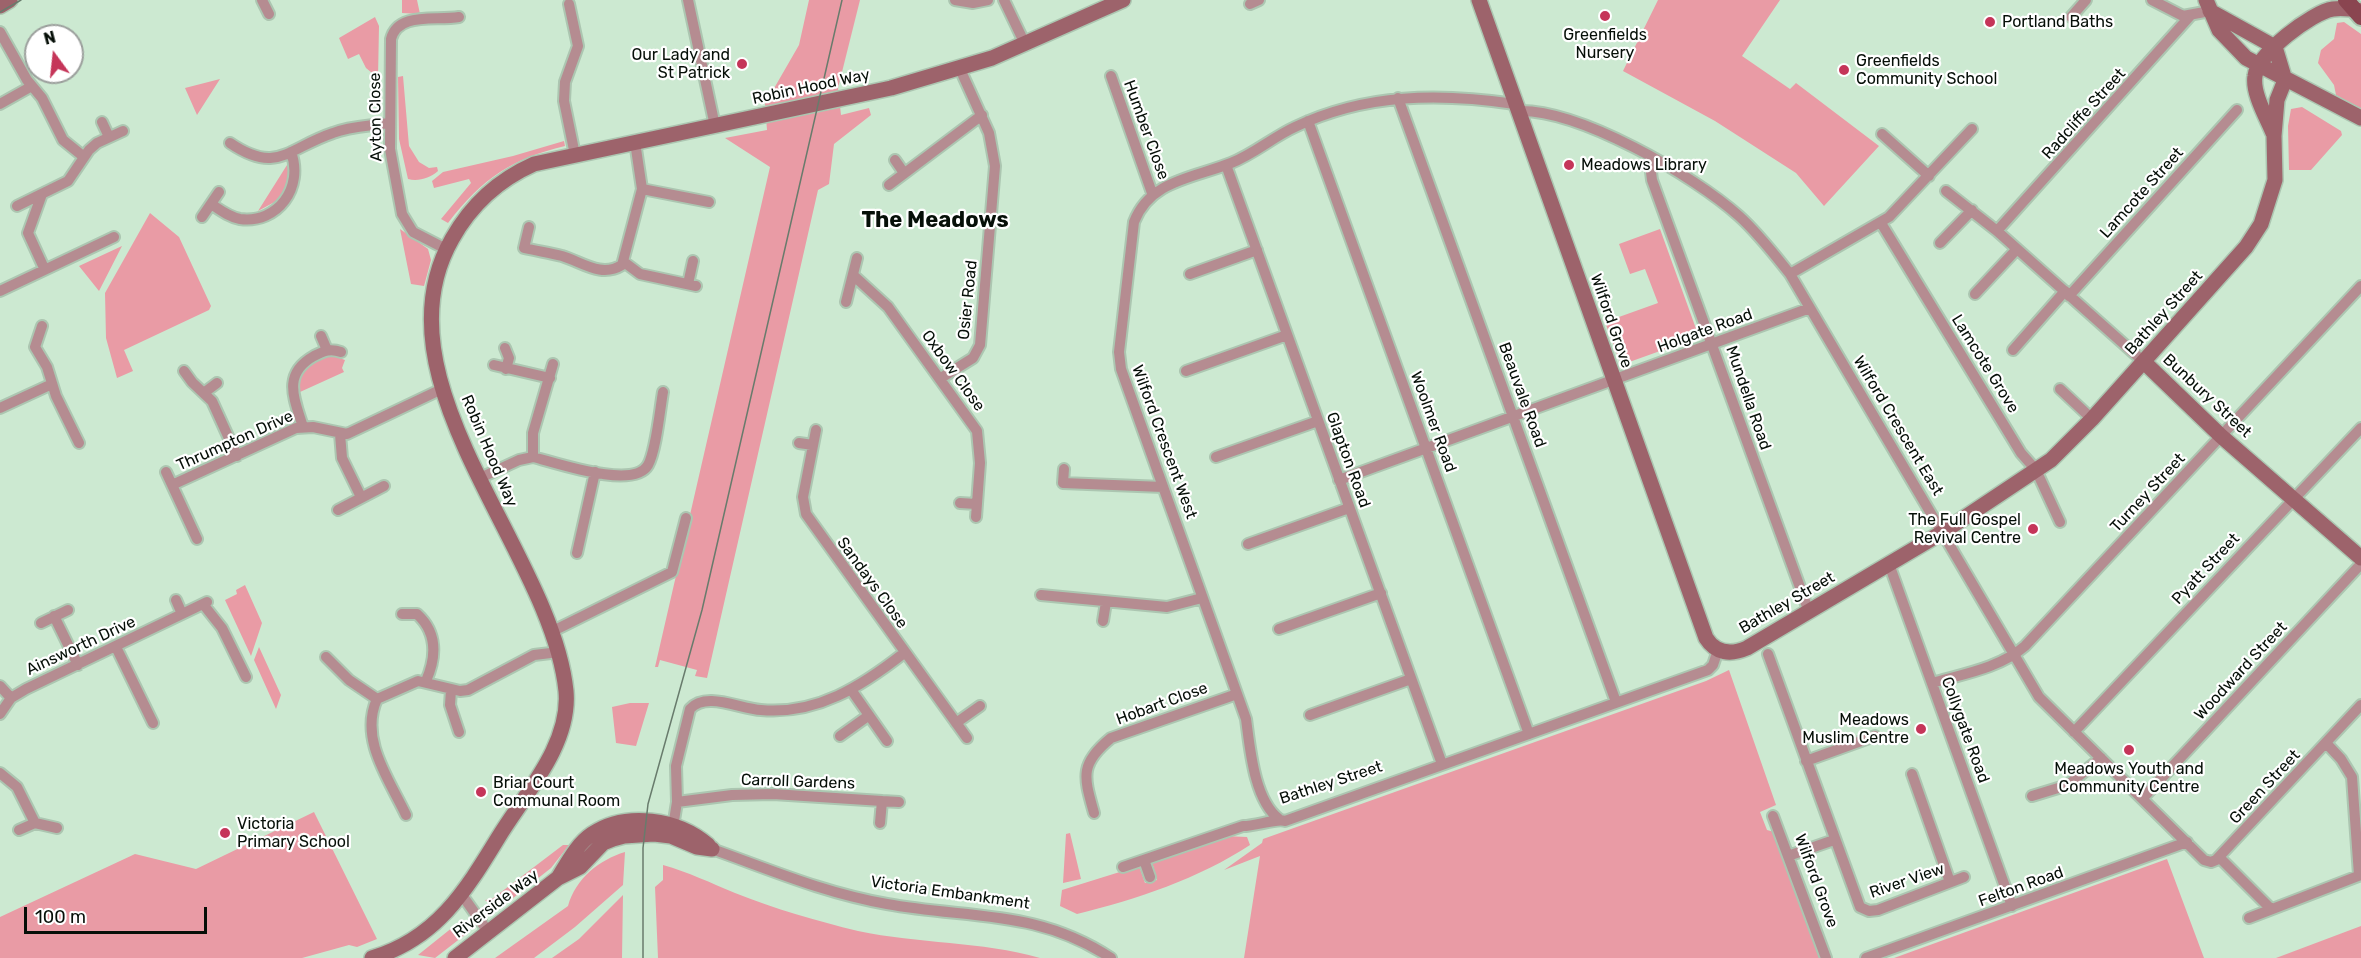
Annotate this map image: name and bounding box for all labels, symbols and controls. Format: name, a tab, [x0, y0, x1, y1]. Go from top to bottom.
marker: Greenfields Nursery	[1598, 9, 1612, 23]
place label: Portland Baths	[2002, 12, 2113, 32]
marker: Portland Baths	[1983, 15, 1997, 29]
north arrow	[24, 24, 84, 84]
place label: Greenfields Nursery	[1563, 25, 1647, 63]
text: N	[42, 27, 58, 49]
place label: Our Lady and St Patrick	[631, 45, 730, 83]
place label: Greenfields Community School	[1856, 51, 1997, 89]
marker: Our Lady and St Patrick	[735, 57, 749, 71]
marker: Greenfields Community School	[1837, 63, 1851, 77]
street label: Robin Hood Way	[750, 65, 872, 109]
street label: Radcliffe Street	[2038, 65, 2130, 163]
street label: Ayton Close	[366, 72, 386, 162]
street label: Humber Close	[1119, 78, 1173, 182]
street label: Lamcote Street	[2096, 144, 2188, 242]
place label: Meadows Library	[1581, 155, 1707, 175]
marker: Meadows Library	[1562, 158, 1576, 172]
district label: The Meadows	[861, 208, 1009, 234]
street label: Osier Road	[954, 259, 982, 341]
street label: Bathley Street	[2121, 267, 2207, 359]
street label: Wilford Grove	[1586, 271, 1636, 371]
street label: Holgate Road	[1655, 305, 1755, 357]
street label: Lamcote Grove	[1947, 311, 2023, 417]
street label: Oxbow Close	[917, 327, 989, 415]
street label: Beauvale Road	[1494, 340, 1550, 450]
street label: Mundella Road	[1721, 343, 1775, 453]
street label: Bunbury Street	[2159, 350, 2255, 442]
street label: Wilford Crescent East	[1849, 353, 1947, 499]
street label: Wilford Crescent West	[1127, 363, 1201, 521]
street label: Woolmer Road	[1406, 369, 1460, 475]
street label: Robin Hood Way	[457, 392, 521, 510]
street label: Thrumpton Drive	[174, 407, 296, 475]
street label: Glapton Road	[1322, 410, 1374, 510]
street label: Turney Street	[2107, 450, 2189, 536]
place label: The Full Gospel Revival Centre	[1908, 510, 2021, 548]
marker: The Full Gospel Revival Centre	[2026, 522, 2040, 536]
street label: Pyatt Street	[2168, 529, 2244, 609]
street label: Sandays Close	[832, 534, 912, 632]
street label: Bathley Street	[1736, 568, 1838, 638]
street label: Ainsworth Drive	[23, 612, 139, 680]
street label: Woodward Street	[2191, 618, 2291, 724]
street label: Collygate Road	[1937, 674, 1993, 786]
street label: Hobart Close	[1114, 679, 1210, 729]
place label: Meadows Muslim Centre	[1802, 710, 1909, 748]
marker: Meadows Muslim Centre	[1914, 722, 1928, 736]
marker: Meadows Youth and Community Centre	[2122, 743, 2136, 757]
street label: Green Street	[2226, 746, 2304, 828]
street label: Bathley Street	[1277, 757, 1385, 809]
place label: Meadows Youth and Community Centre	[2054, 759, 2204, 797]
street label: Carroll Gardens	[741, 770, 855, 794]
place label: Briar Court Communal Room	[493, 773, 620, 811]
marker: Briar Court Communal Room	[474, 785, 488, 799]
place label: Victoria Primary School	[237, 814, 350, 852]
marker: Victoria Primary School	[218, 826, 232, 840]
street label: Wilford Grove	[1790, 832, 1842, 930]
street label: River View	[1867, 859, 1947, 903]
street label: Felton Road	[1976, 863, 2066, 911]
street label: Riverside Way	[449, 866, 543, 942]
street label: Victoria Embankment	[869, 872, 1031, 914]
scale bar	[27, 895, 210, 933]
text: 100 m	[35, 906, 86, 928]

